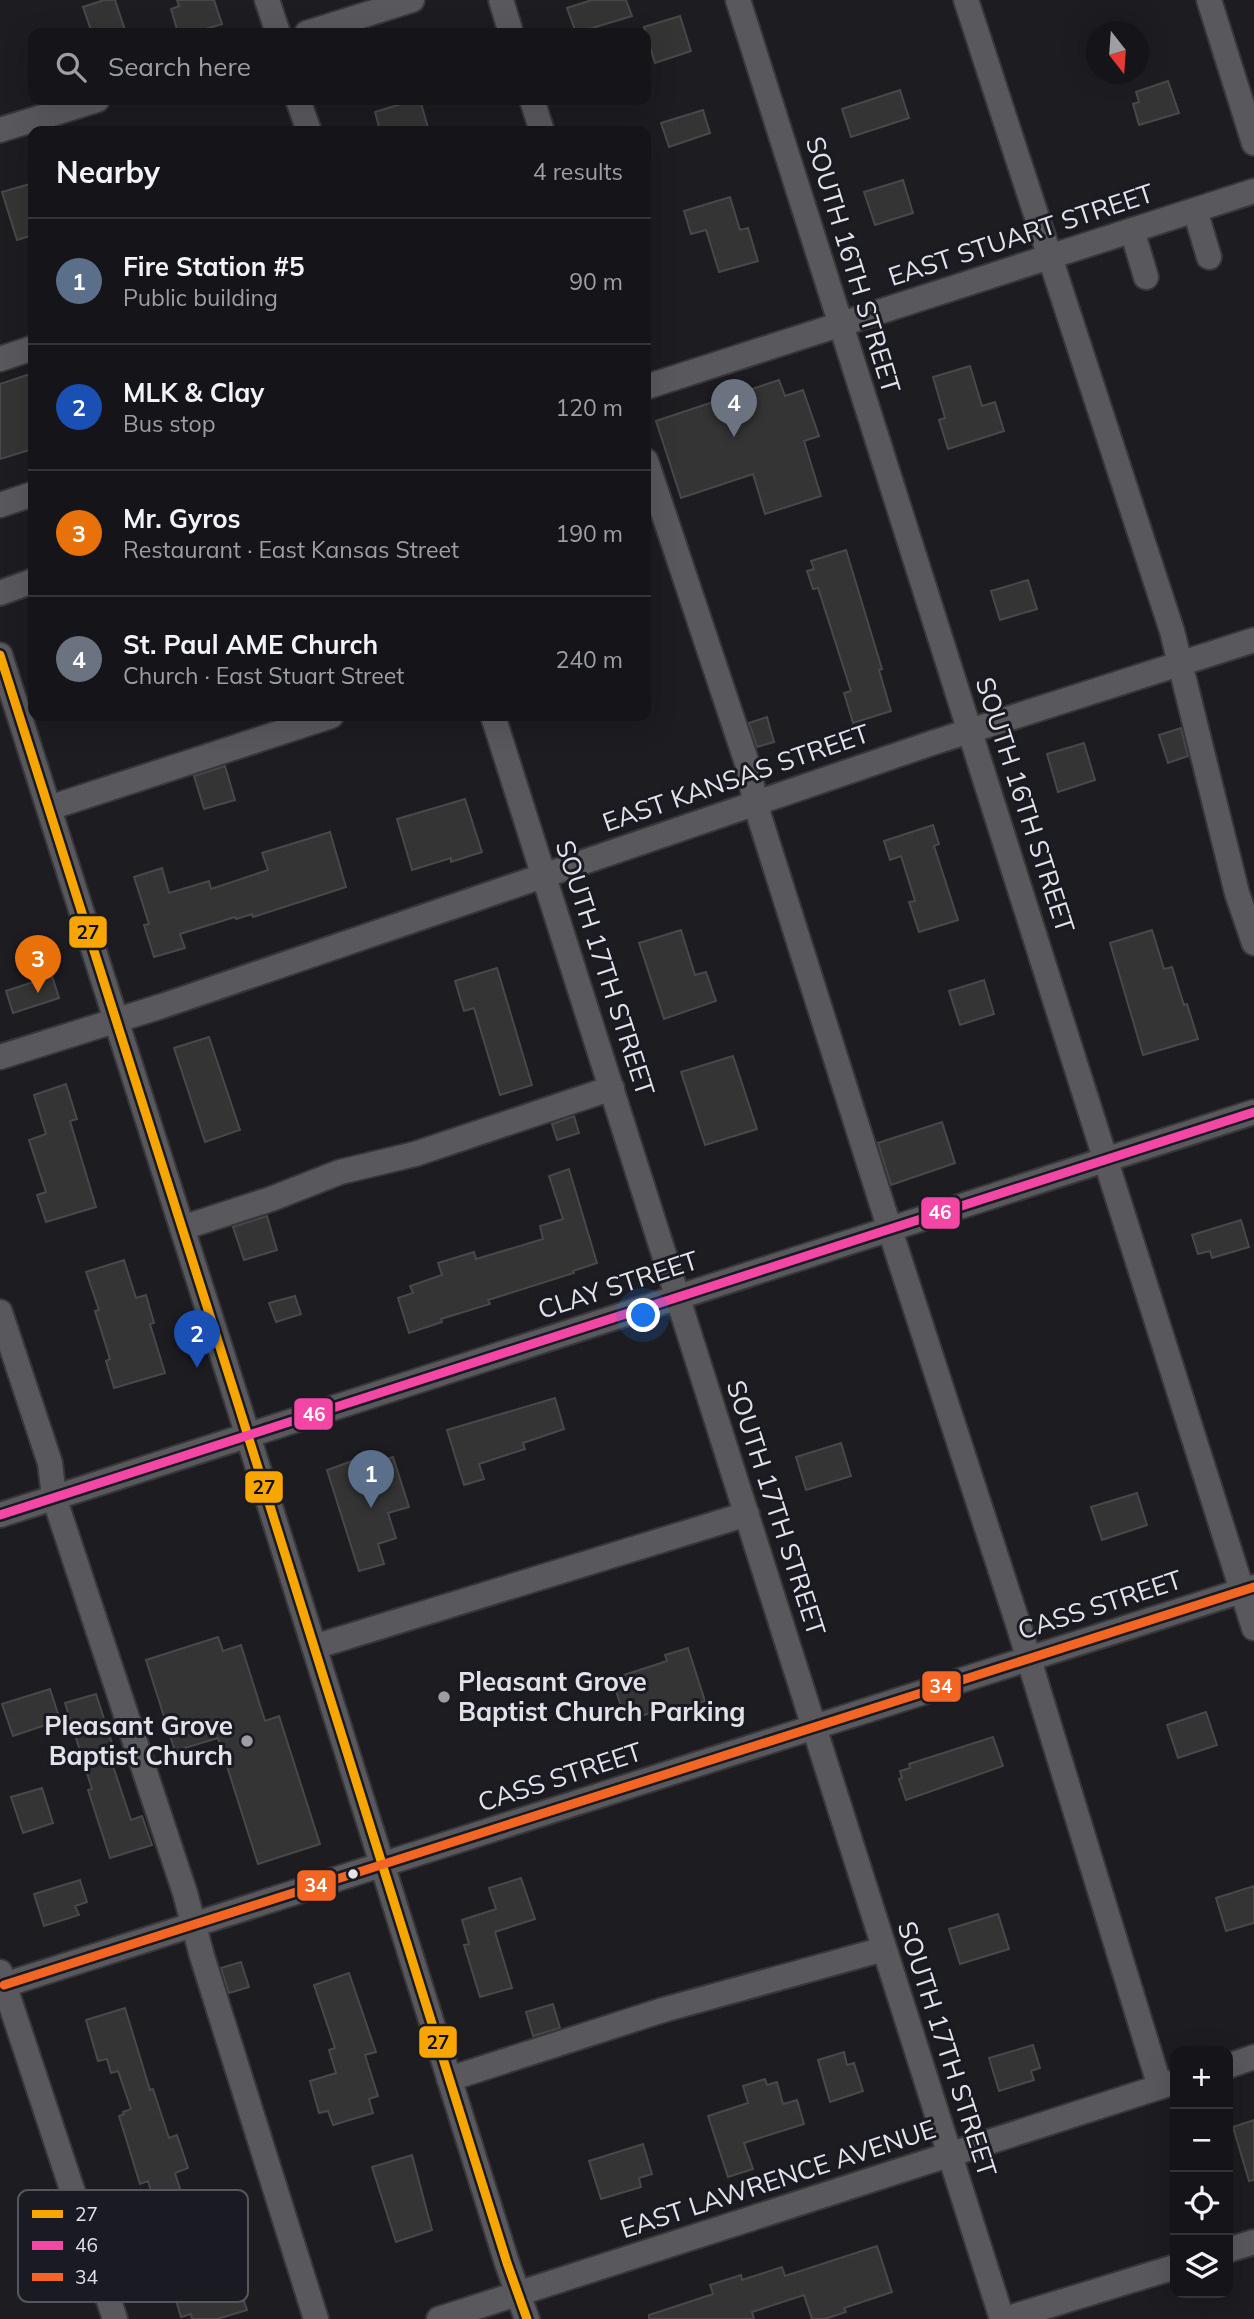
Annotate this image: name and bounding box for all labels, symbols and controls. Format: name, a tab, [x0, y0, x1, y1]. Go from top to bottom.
north arrow	[1086, 21, 1149, 84]
search box	[28, 28, 651, 105]
icon: search	[52, 48, 90, 86]
text: Search here	[108, 50, 251, 83]
street label: SOUTH 16TH STREET	[799, 132, 908, 397]
text: Nearby	[56, 153, 160, 191]
text: 4 results	[533, 157, 623, 186]
street label: EAST STUART STREET	[884, 176, 1158, 293]
text: Fire Station #5	[123, 250, 305, 283]
text: 1	[72, 267, 86, 296]
text: 90 m	[569, 267, 623, 296]
text: Public building	[123, 283, 278, 312]
text: MLK & Clay	[123, 376, 264, 409]
pin: 4	[711, 379, 757, 437]
text: 2	[72, 393, 86, 422]
text: 120 m	[555, 393, 623, 422]
text: Bus stop	[123, 409, 215, 438]
text: Mr. Gyros	[123, 502, 241, 535]
text: 3	[72, 519, 86, 548]
text: 190 m	[555, 519, 623, 548]
text: Restaurant · East Kansas Street	[123, 535, 459, 564]
text: St. Paul AME Church	[123, 628, 378, 661]
text: 4	[72, 645, 86, 674]
text: 240 m	[555, 645, 623, 674]
text: Church · East Stuart Street	[123, 661, 404, 690]
street label: SOUTH 16TH STREET	[969, 673, 1082, 937]
street label: EAST KANSAS STREET	[598, 716, 874, 839]
street label: SOUTH 17TH STREET	[549, 836, 662, 1100]
line badge: 27	[68, 915, 108, 949]
text: 27	[77, 920, 99, 944]
pin: 3	[15, 935, 61, 993]
line badge: 46	[920, 1196, 961, 1230]
text: 46	[929, 1200, 951, 1224]
street label: CLAY STREET	[533, 1243, 703, 1326]
your location	[626, 1298, 660, 1332]
pin: 2	[174, 1310, 220, 1368]
street label: SOUTH 17TH STREET	[720, 1376, 833, 1640]
line badge: 46	[293, 1397, 334, 1431]
text: 46	[303, 1402, 325, 1426]
pin: 1	[348, 1450, 394, 1508]
line badge: 27	[244, 1470, 284, 1504]
text: 27	[253, 1475, 275, 1499]
street label: CASS STREET	[1013, 1562, 1186, 1647]
place label: Pleasant Grove Baptist Church Parking	[458, 1665, 746, 1728]
line badge: 34	[921, 1670, 962, 1703]
text: 34	[930, 1674, 953, 1698]
marker: Pleasant Grove Baptist Church Parking	[436, 1689, 452, 1705]
place label: Pleasant Grove Baptist Church	[44, 1709, 233, 1772]
marker: Pleasant Grove Baptist Church	[239, 1733, 255, 1749]
street label: CASS STREET	[473, 1734, 646, 1819]
unlabelled marker	[346, 1867, 360, 1881]
line badge: 34	[296, 1869, 337, 1902]
text: 34	[305, 1873, 328, 1897]
street label: SOUTH 17TH STREET	[891, 1917, 1004, 2181]
line badge: 27	[418, 2025, 458, 2059]
text: 27	[427, 2030, 449, 2054]
map controls	[1170, 2046, 1233, 2298]
button: +	[1170, 2046, 1233, 2109]
button: −	[1170, 2109, 1233, 2172]
street label: EAST LAWRENCE AVENUE	[616, 2112, 940, 2245]
button: locate	[1170, 2172, 1233, 2235]
legend	[18, 2190, 248, 2302]
text: 27	[75, 2202, 98, 2226]
text: 46	[75, 2233, 98, 2257]
button: layers	[1170, 2235, 1233, 2298]
text: 34	[75, 2265, 98, 2289]

